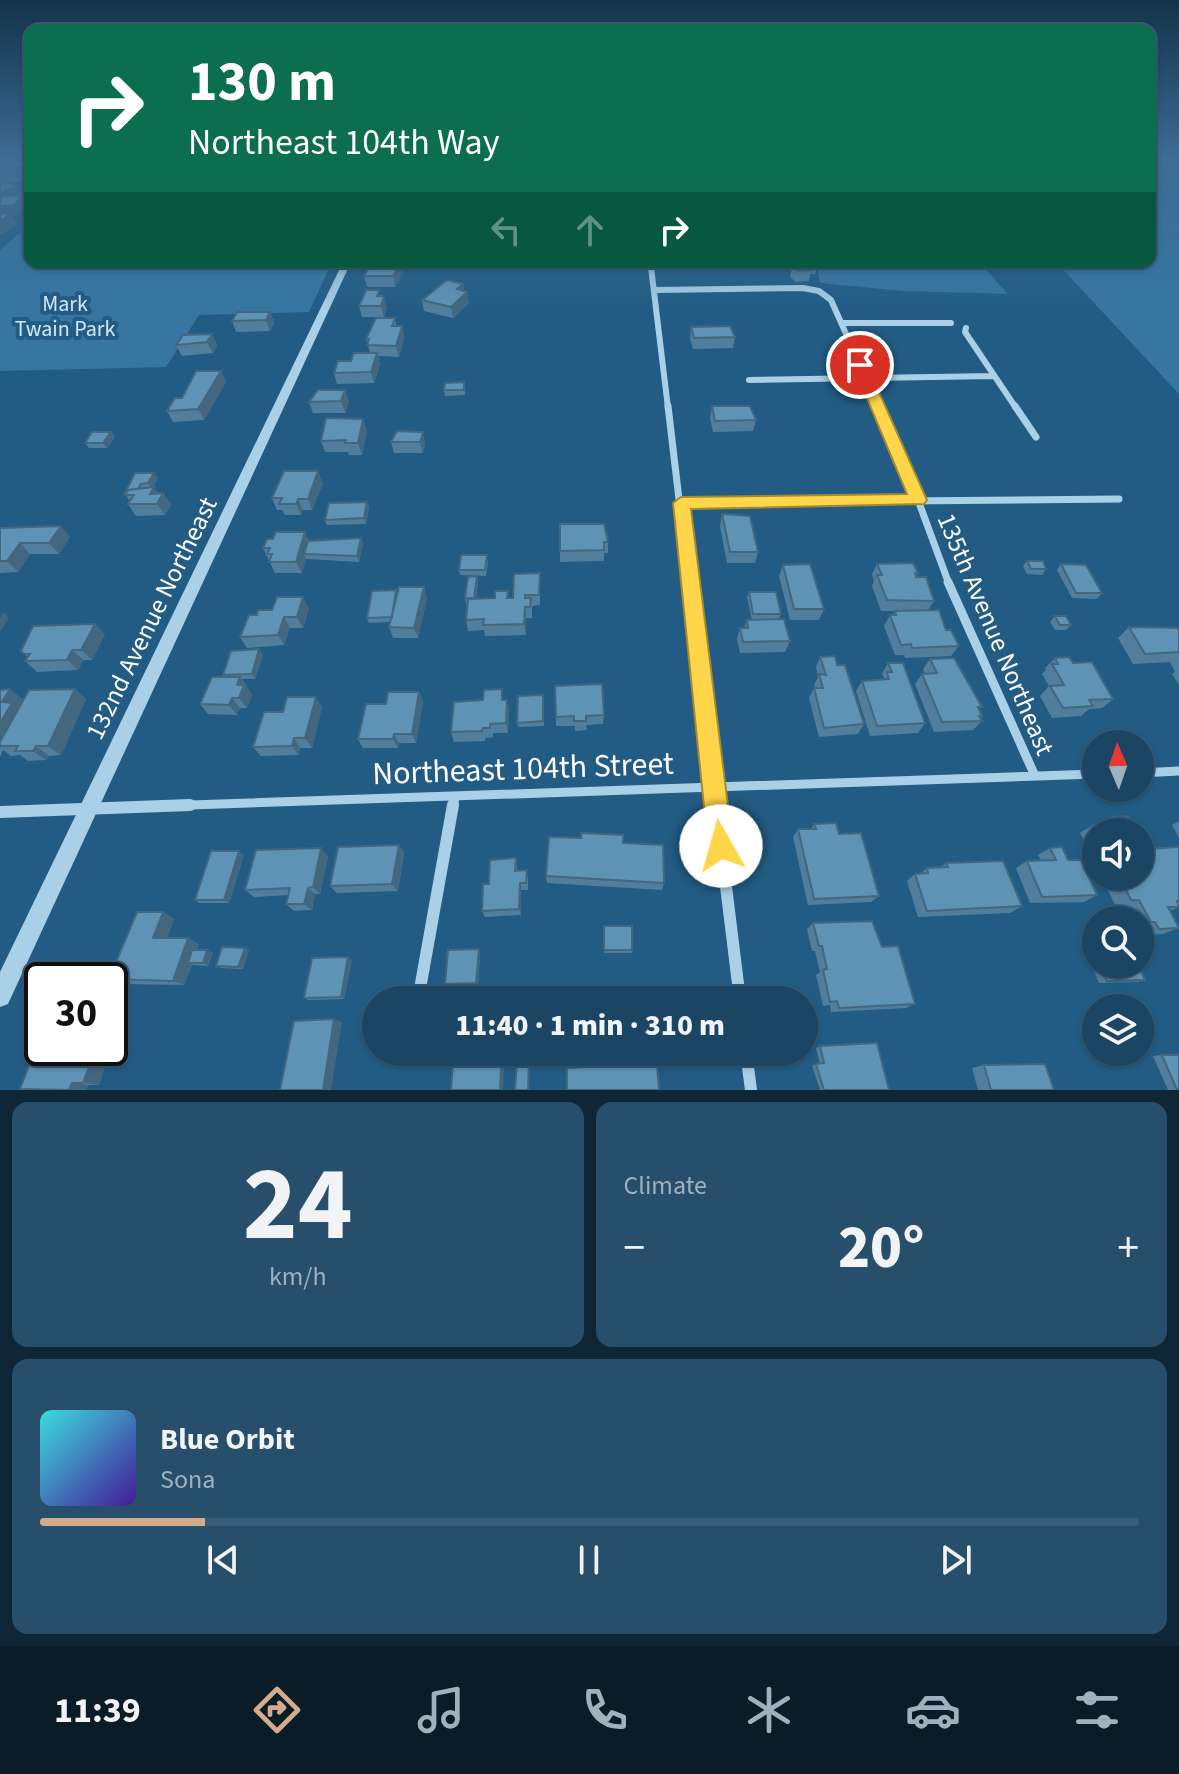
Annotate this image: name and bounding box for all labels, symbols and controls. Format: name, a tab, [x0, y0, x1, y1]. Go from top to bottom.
text: 130 m	[188, 43, 336, 122]
icon: right	[56, 56, 160, 160]
text: Northeast 104th Way	[188, 117, 500, 168]
icon: left	[484, 208, 528, 252]
icon: ahead	[568, 208, 612, 252]
icon: right	[652, 208, 696, 252]
park label: Mark Twain Park	[15, 288, 115, 345]
pin	[826, 331, 894, 399]
icon: arrive	[838, 343, 882, 387]
street label: 132nd Avenue Northeast	[77, 491, 226, 746]
street label: 135th Avenue Northeast	[928, 507, 1063, 761]
north arrow	[1082, 730, 1154, 802]
map controls	[1082, 730, 1154, 1066]
street label: Northeast 104th Street	[372, 741, 675, 797]
position arrow	[679, 804, 763, 888]
button: sound	[1082, 818, 1154, 890]
button: search	[1082, 906, 1154, 978]
speed limit sign: 30	[24, 962, 128, 1066]
button: layers	[1082, 994, 1154, 1066]
text: 11:40 · 1 min · 310 m	[455, 1004, 725, 1047]
text: 24	[243, 1132, 353, 1280]
text: Climate	[624, 1167, 707, 1204]
text: 20°	[838, 1206, 924, 1291]
text: −	[624, 1217, 645, 1280]
text: +	[1117, 1217, 1139, 1280]
text: km/h	[269, 1258, 327, 1295]
text: Blue Orbit	[160, 1418, 295, 1461]
text: Sona	[160, 1461, 215, 1498]
icon: previous	[201, 1538, 245, 1582]
icon: pause	[567, 1538, 611, 1582]
icon: next	[934, 1538, 978, 1582]
icon: directions	[249, 1682, 305, 1738]
icon: music	[413, 1682, 469, 1738]
icon: phone	[577, 1682, 633, 1738]
icon: climate	[741, 1682, 797, 1738]
icon: car	[905, 1682, 961, 1738]
icon: filters	[1069, 1682, 1125, 1738]
text: 11:39	[54, 1685, 141, 1736]

